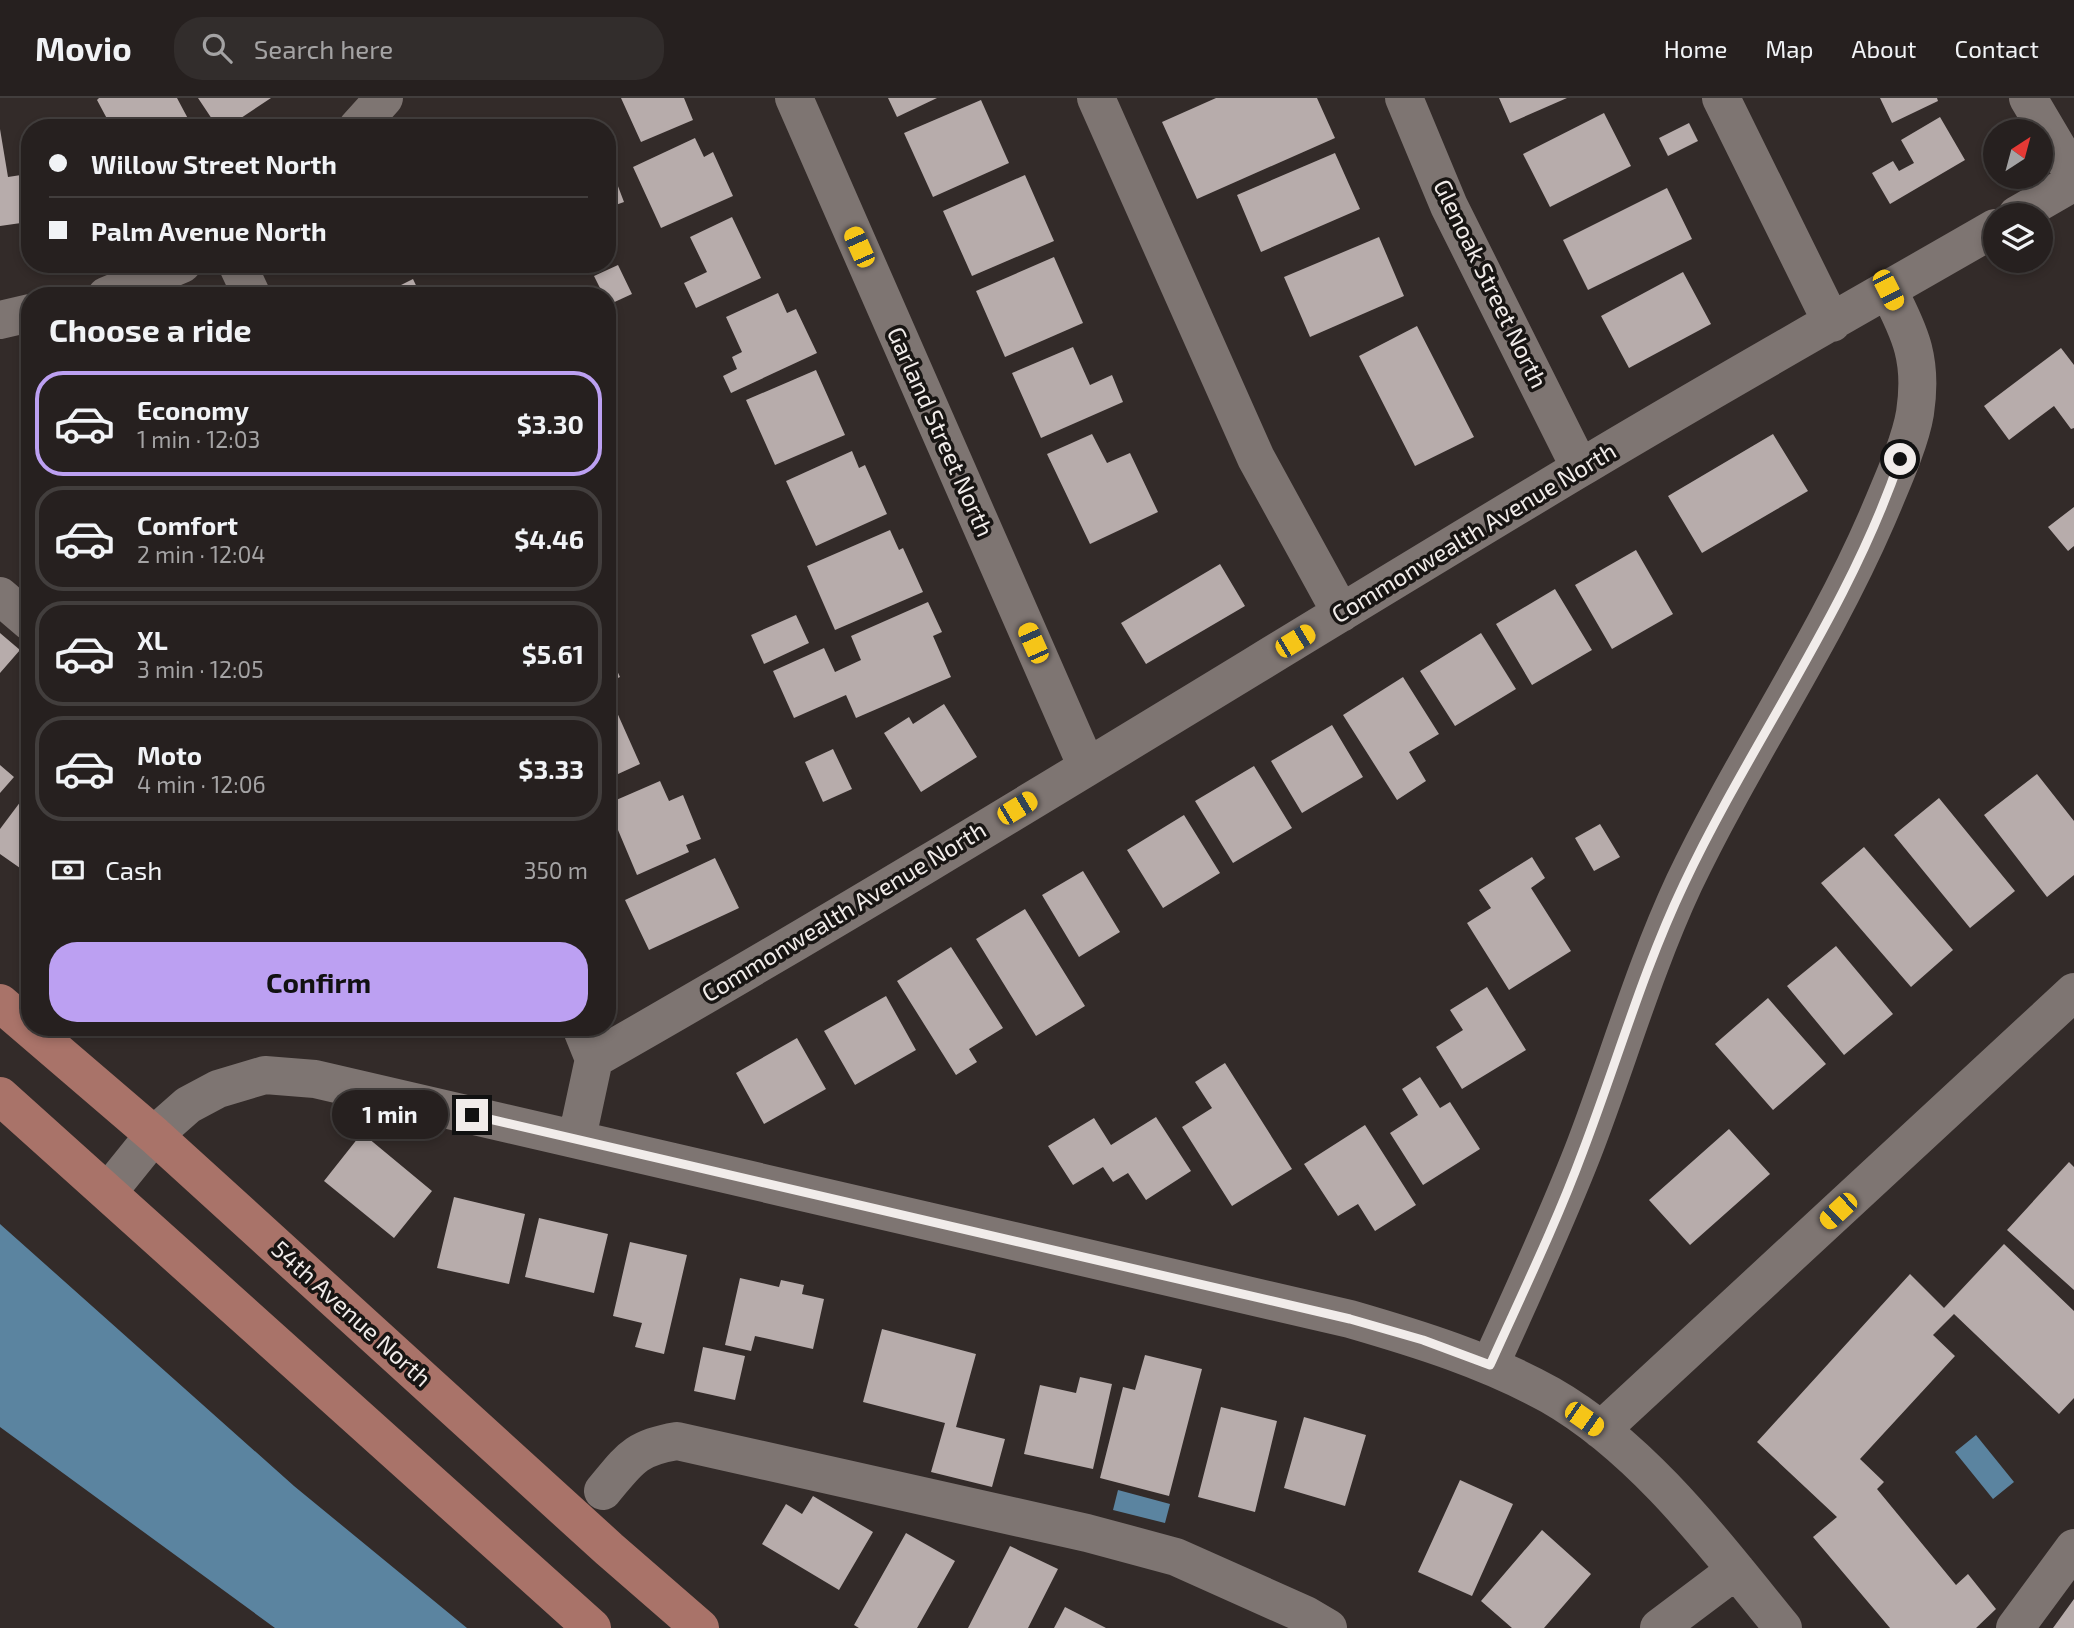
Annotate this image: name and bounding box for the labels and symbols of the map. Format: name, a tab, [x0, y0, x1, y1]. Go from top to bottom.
north arrow	[1983, 119, 2053, 189]
street label: Glenoak Street North	[1428, 174, 1554, 392]
car	[841, 224, 878, 270]
car	[1870, 267, 1907, 313]
street label: Garland Street North	[882, 322, 1001, 541]
street label: Commonwealth Avenue North	[1326, 435, 1621, 628]
route start	[1884, 443, 1916, 475]
car	[1015, 620, 1052, 666]
car	[1272, 621, 1319, 661]
car	[994, 788, 1041, 828]
street label: Commonwealth Avenue North	[696, 814, 991, 1007]
callout: 1 min	[332, 1090, 448, 1140]
route end	[456, 1099, 488, 1131]
car	[1816, 1189, 1861, 1233]
street label: 54th Avenue North	[266, 1234, 438, 1392]
car	[1561, 1398, 1608, 1440]

